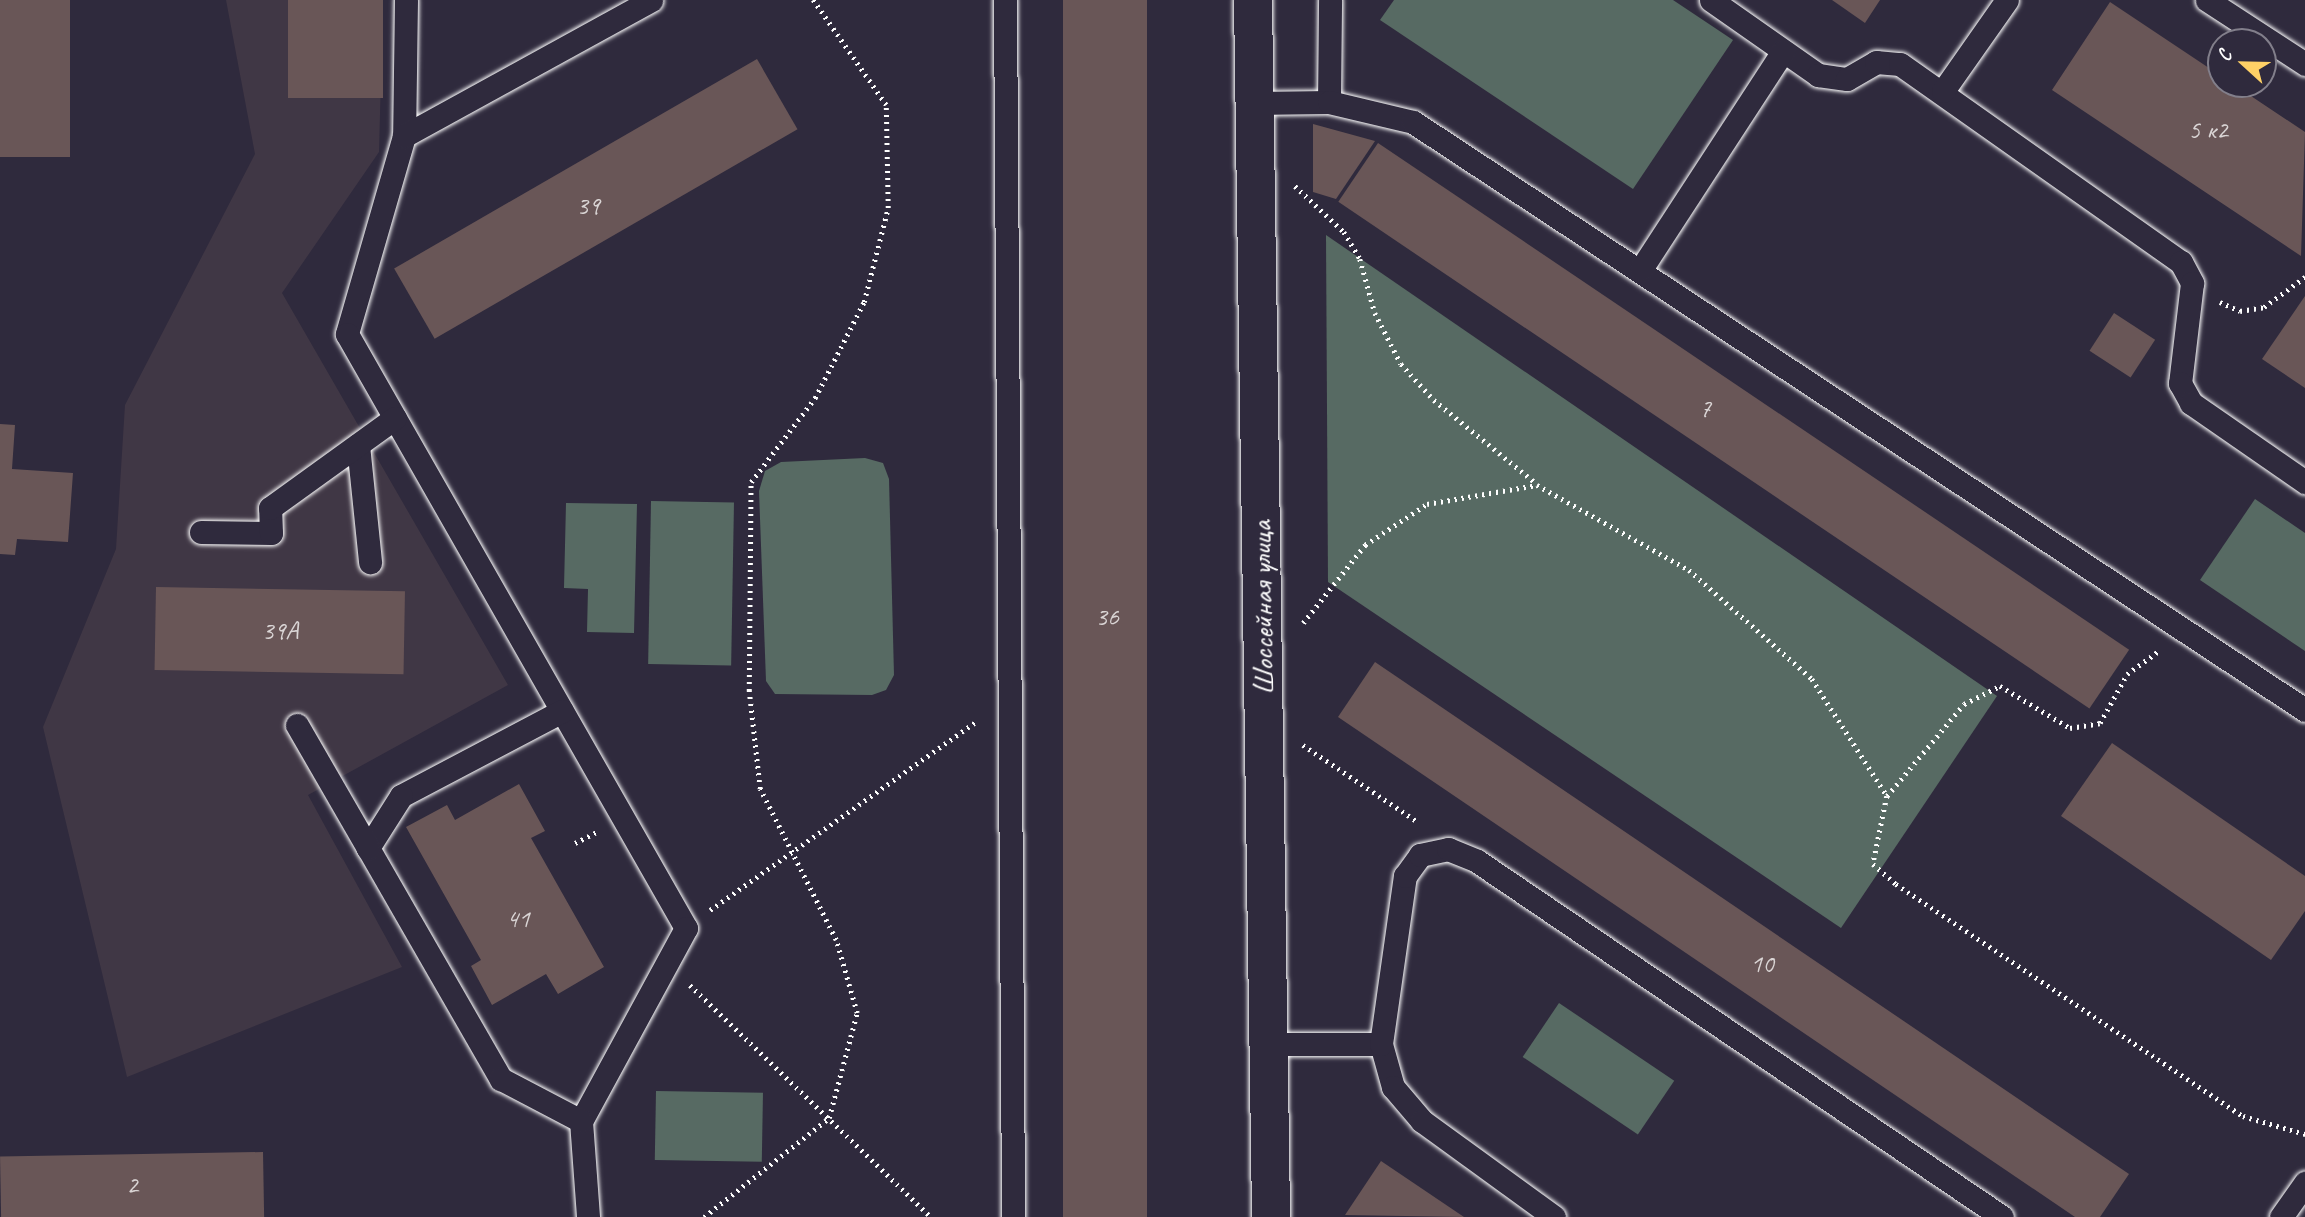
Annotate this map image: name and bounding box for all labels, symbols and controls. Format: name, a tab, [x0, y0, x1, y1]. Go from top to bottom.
north arrow	[2207, 28, 2277, 98]
text: С	[2212, 47, 2237, 65]
house number: 5 к2	[2188, 114, 2228, 146]
house number: 39	[576, 190, 600, 222]
house number: 7	[1699, 393, 1711, 425]
street label: Шоссейная улица	[1242, 519, 1282, 697]
house number: 36	[1095, 601, 1119, 633]
house number: 39А	[262, 615, 298, 647]
house number: 41	[506, 903, 530, 935]
house number: 10	[1750, 948, 1774, 980]
house number: 2	[126, 1169, 138, 1201]

